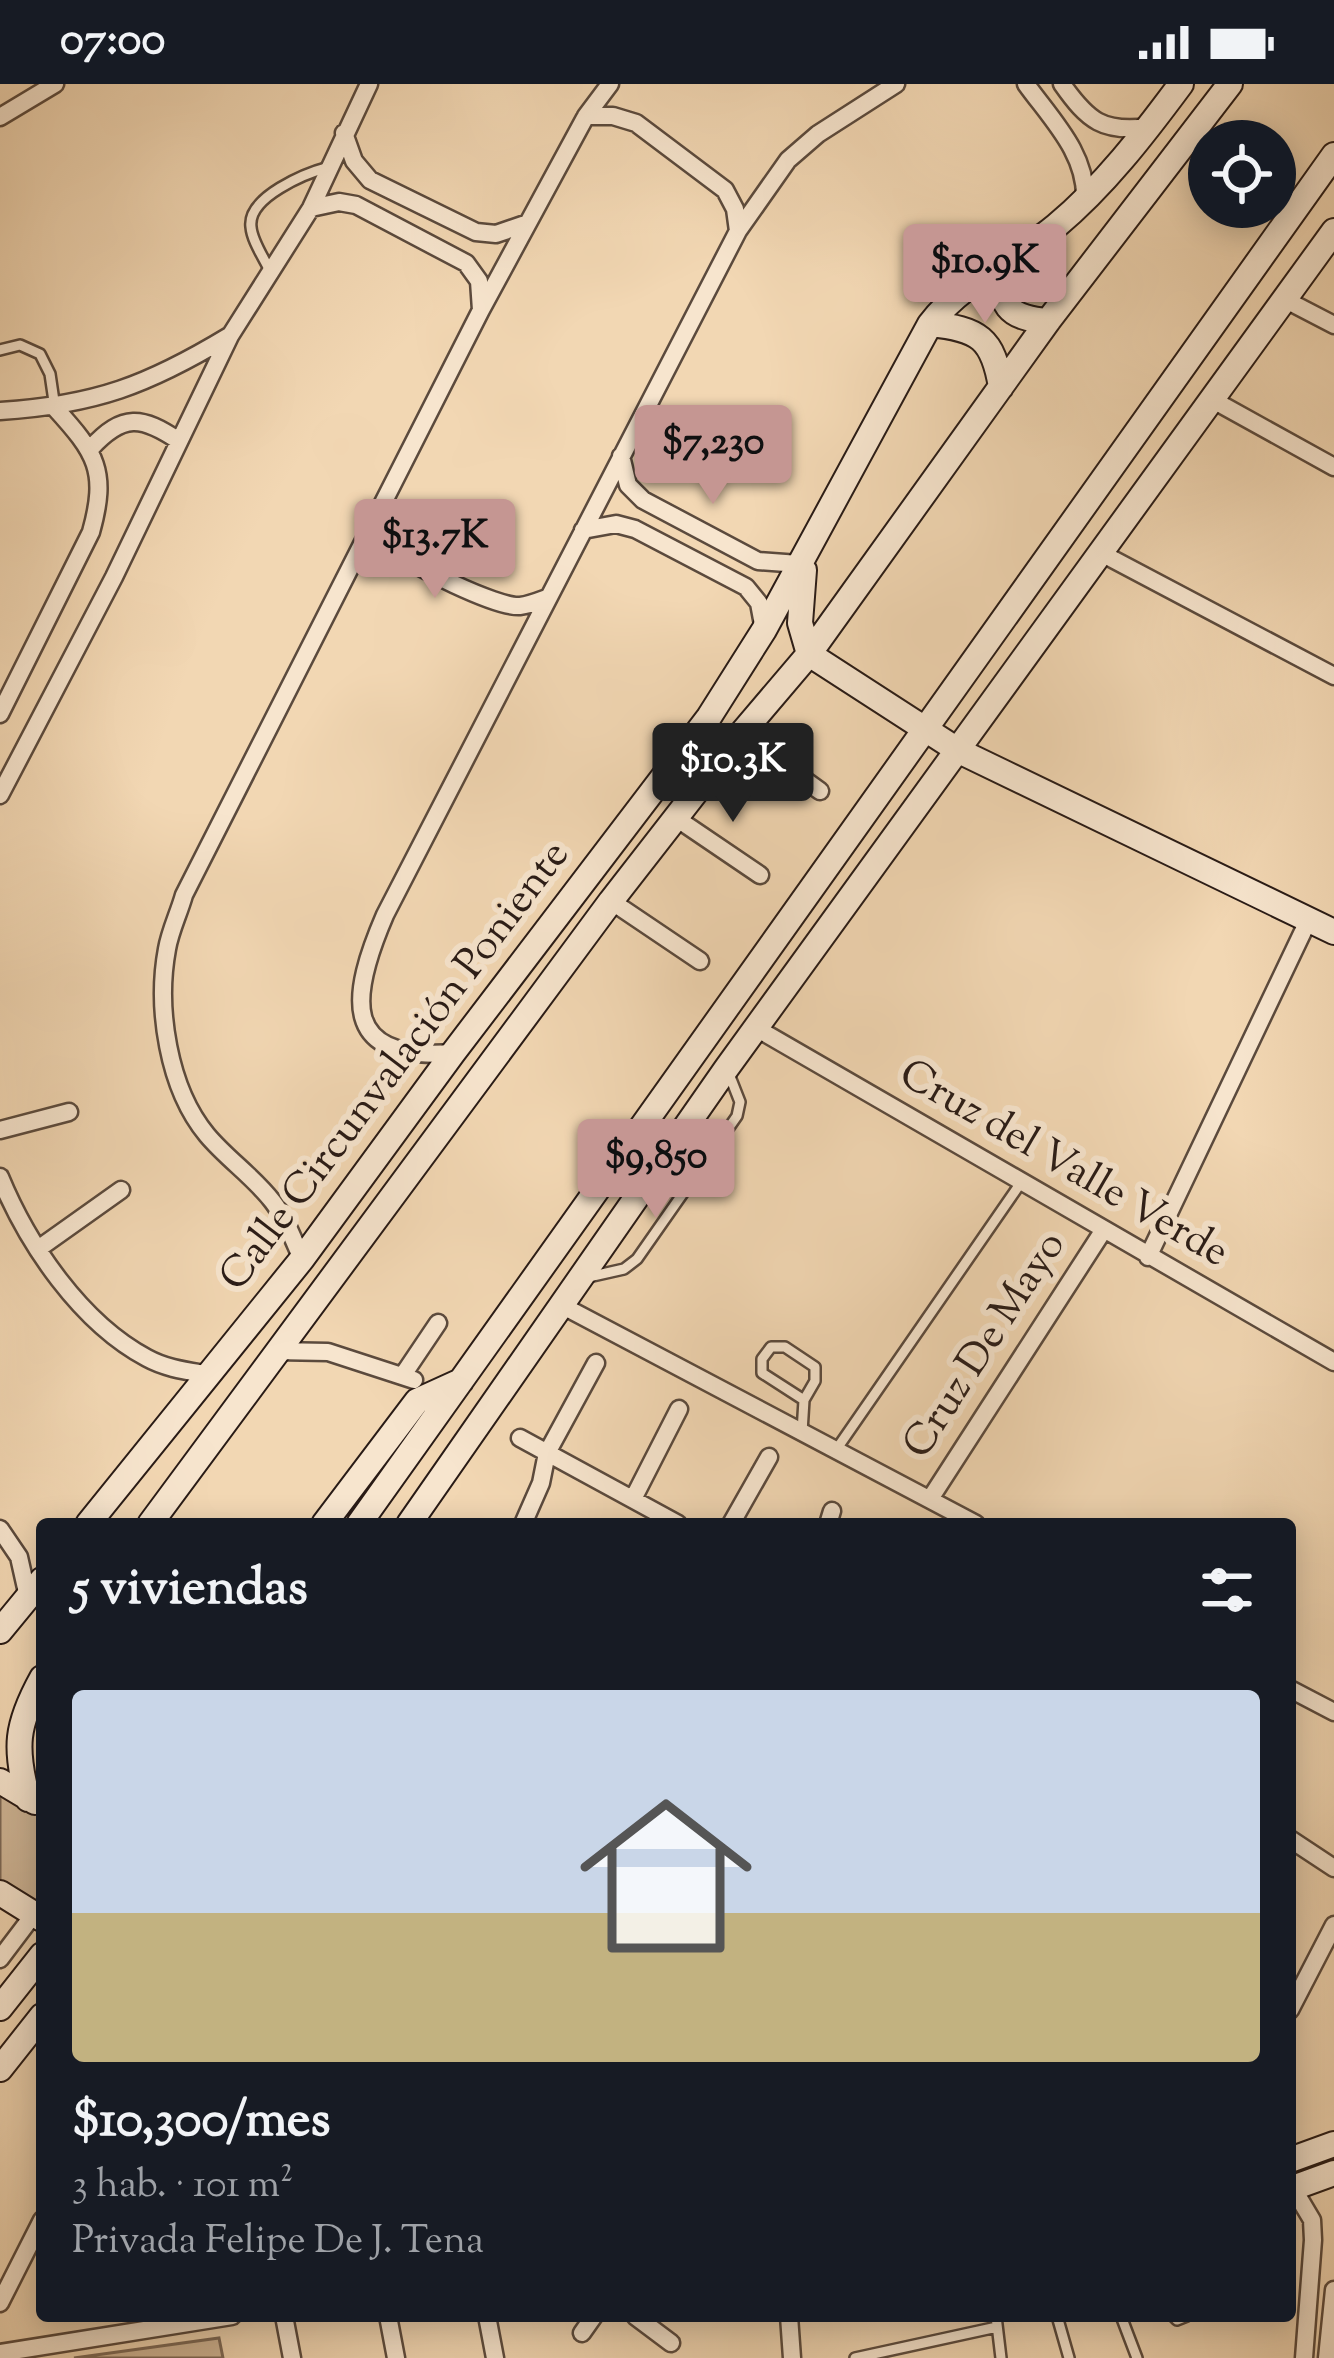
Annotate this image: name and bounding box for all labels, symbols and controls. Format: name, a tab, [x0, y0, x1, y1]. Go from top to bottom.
text: 07:00	[60, 10, 165, 75]
map controls	[1188, 120, 1296, 228]
button: locate	[1188, 120, 1296, 228]
pin: $10.9K	[887, 224, 1083, 326]
text: $10.9K	[930, 235, 1040, 291]
pin: $7,230	[615, 405, 811, 507]
text: $7,230	[662, 416, 764, 472]
pin: $13.7K	[337, 499, 533, 601]
text: $13.7K	[381, 510, 489, 566]
pin: $10.3K	[635, 723, 831, 825]
text: $10.3K	[679, 734, 787, 790]
street label: Calle Circunvalación Poniente	[206, 829, 586, 1305]
street label: Cruz del Valle Verde	[887, 1046, 1239, 1284]
pin: $9,850	[558, 1119, 754, 1221]
text: $9,850	[605, 1130, 707, 1186]
street label: Cruz De Mayo	[890, 1221, 1082, 1471]
text: 5 viviendas	[72, 1554, 308, 1627]
icon: filters	[1194, 1557, 1260, 1623]
icon: home	[558, 1768, 774, 1984]
text: $10,300/mes	[72, 2086, 331, 2159]
text: 3 hab. · 101 m²	[72, 2159, 293, 2215]
text: Privada Felipe De J. Tena	[72, 2215, 484, 2271]

